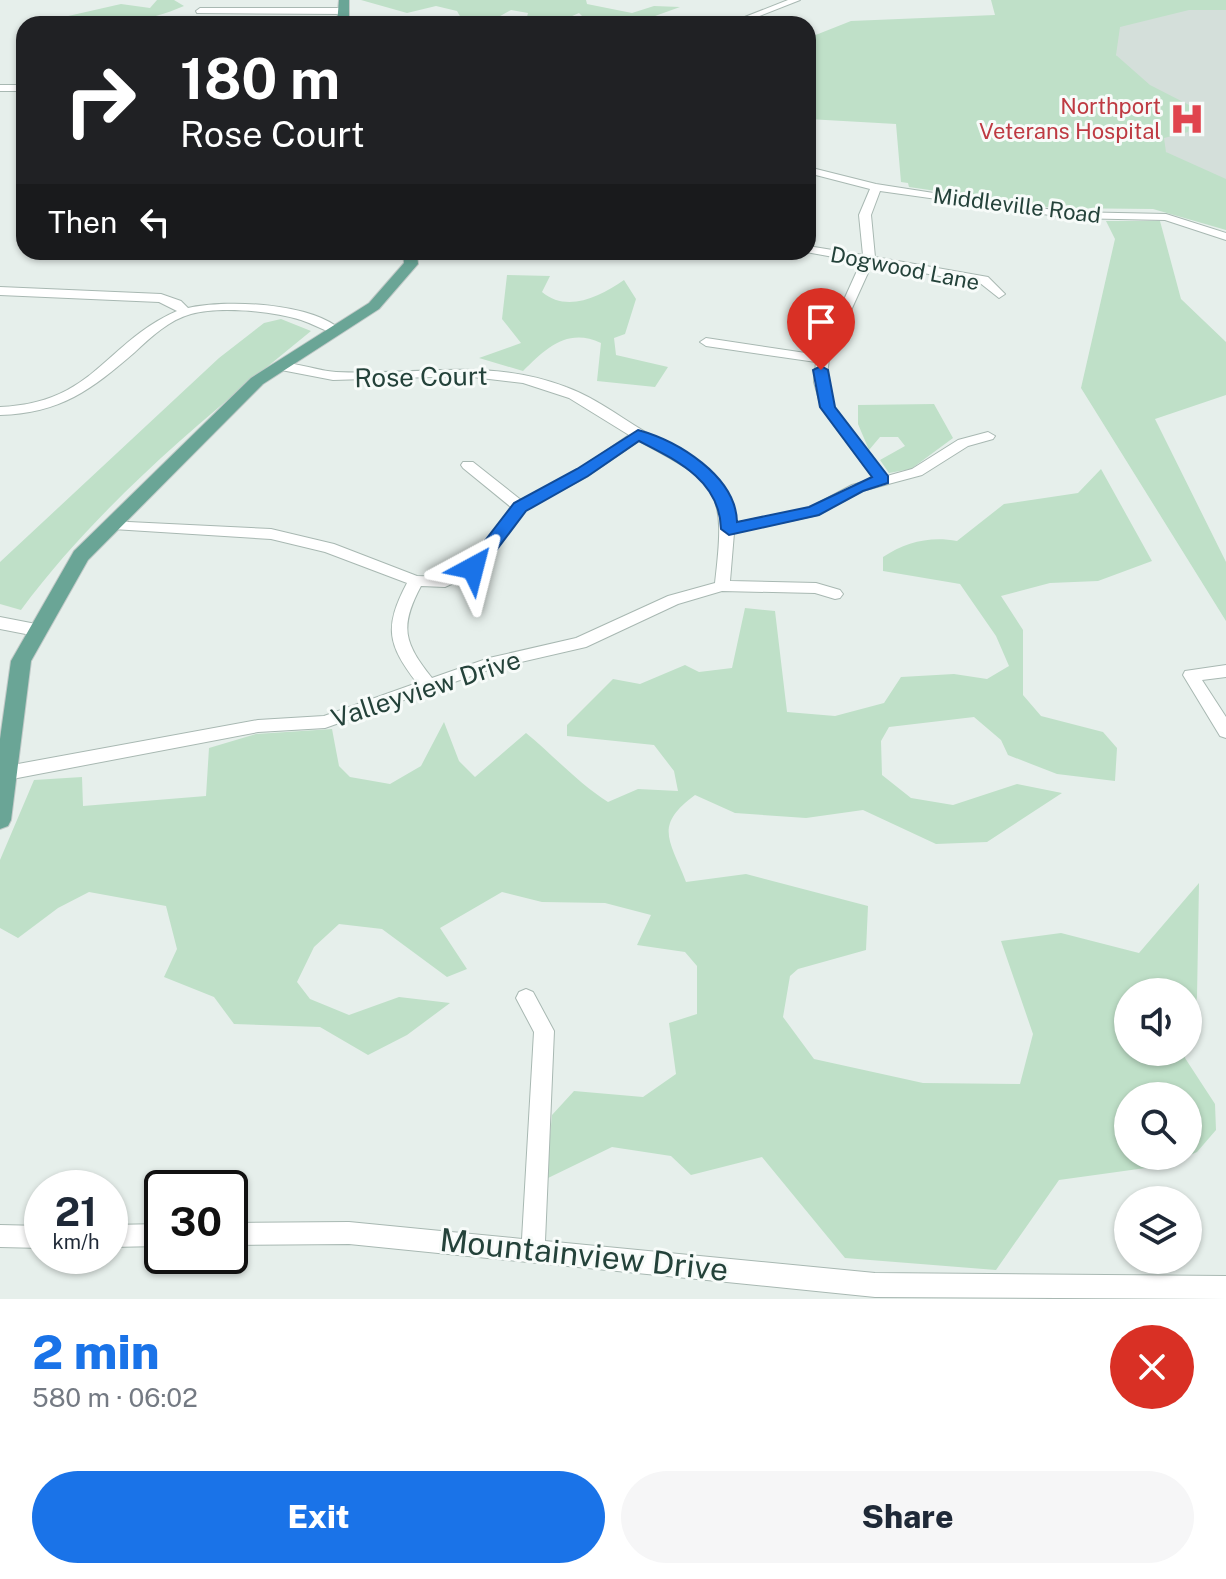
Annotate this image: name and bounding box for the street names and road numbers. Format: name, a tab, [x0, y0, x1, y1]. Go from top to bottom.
street label: Middleville Road	[932, 182, 1102, 228]
street label: Dogwood Lane	[828, 241, 982, 295]
street label: Rose Court	[354, 360, 488, 393]
street label: Valleyview Drive	[327, 643, 524, 734]
street label: Mountainview Drive	[438, 1221, 730, 1288]

